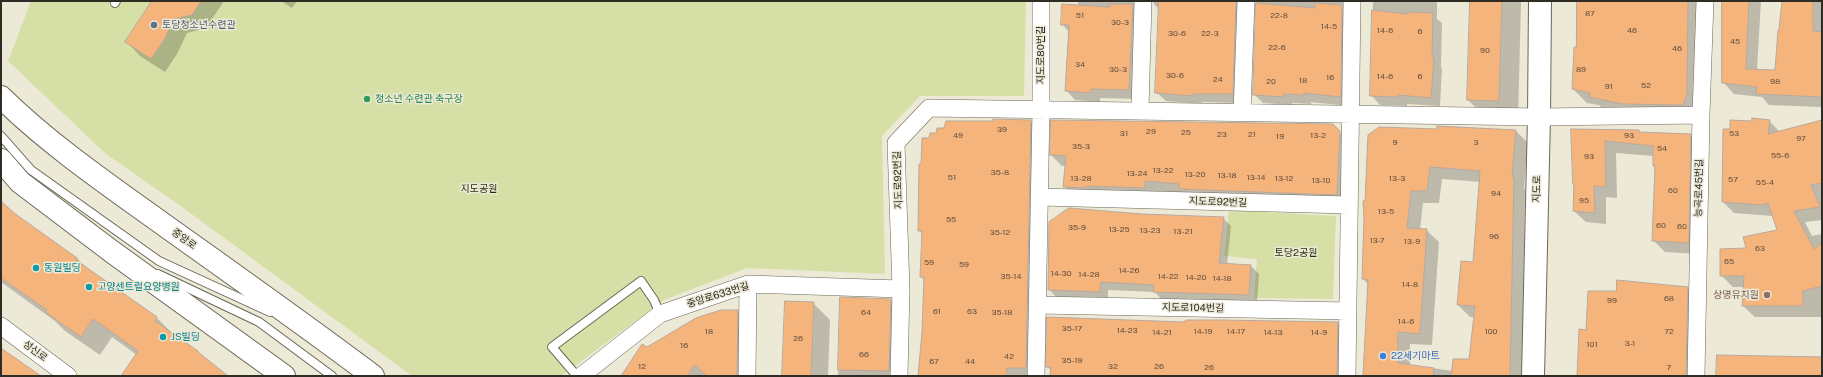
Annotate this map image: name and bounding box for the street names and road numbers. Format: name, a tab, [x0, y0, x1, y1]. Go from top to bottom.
street label: 지도로80번길	[1035, 26, 1047, 84]
street label: 지도로92번길	[891, 151, 905, 209]
street label: 능곡로45번길	[1692, 159, 1706, 217]
street label: 지도로	[1531, 175, 1543, 203]
street label: 지도로92번길	[1189, 195, 1247, 209]
street label: 중앙로	[169, 226, 199, 252]
street label: 중앙로633번길	[685, 280, 751, 310]
street label: 지도로104번길	[1162, 301, 1224, 315]
street label: 성신로	[20, 338, 50, 364]

